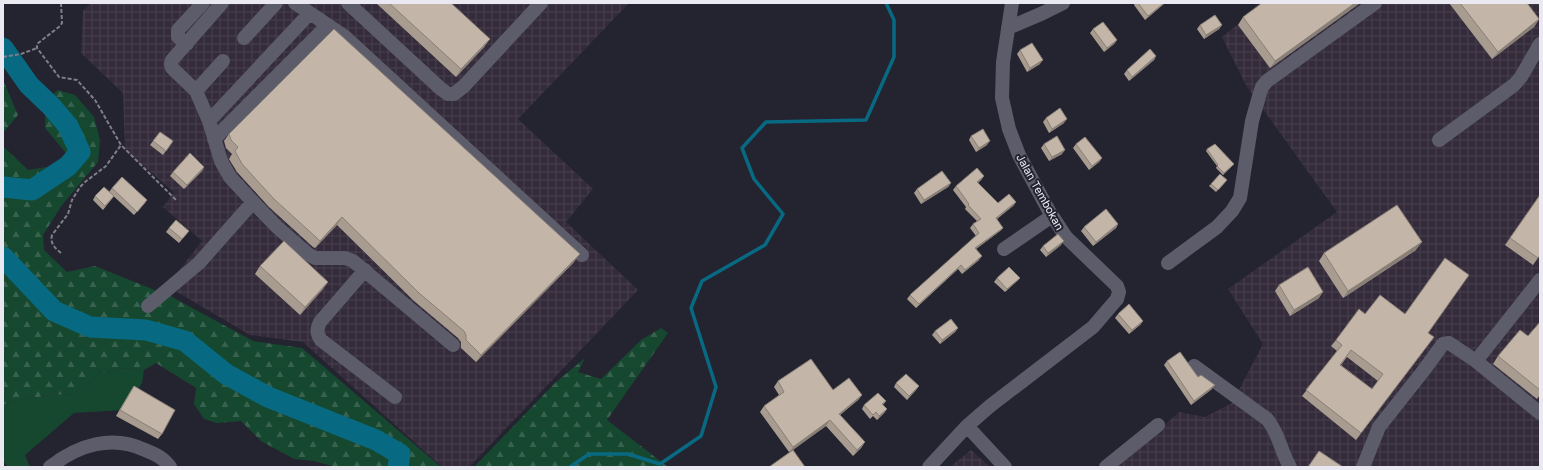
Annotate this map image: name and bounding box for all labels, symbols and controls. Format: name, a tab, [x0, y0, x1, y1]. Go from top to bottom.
street label: Jalan Tembokan	[1013, 151, 1067, 233]

